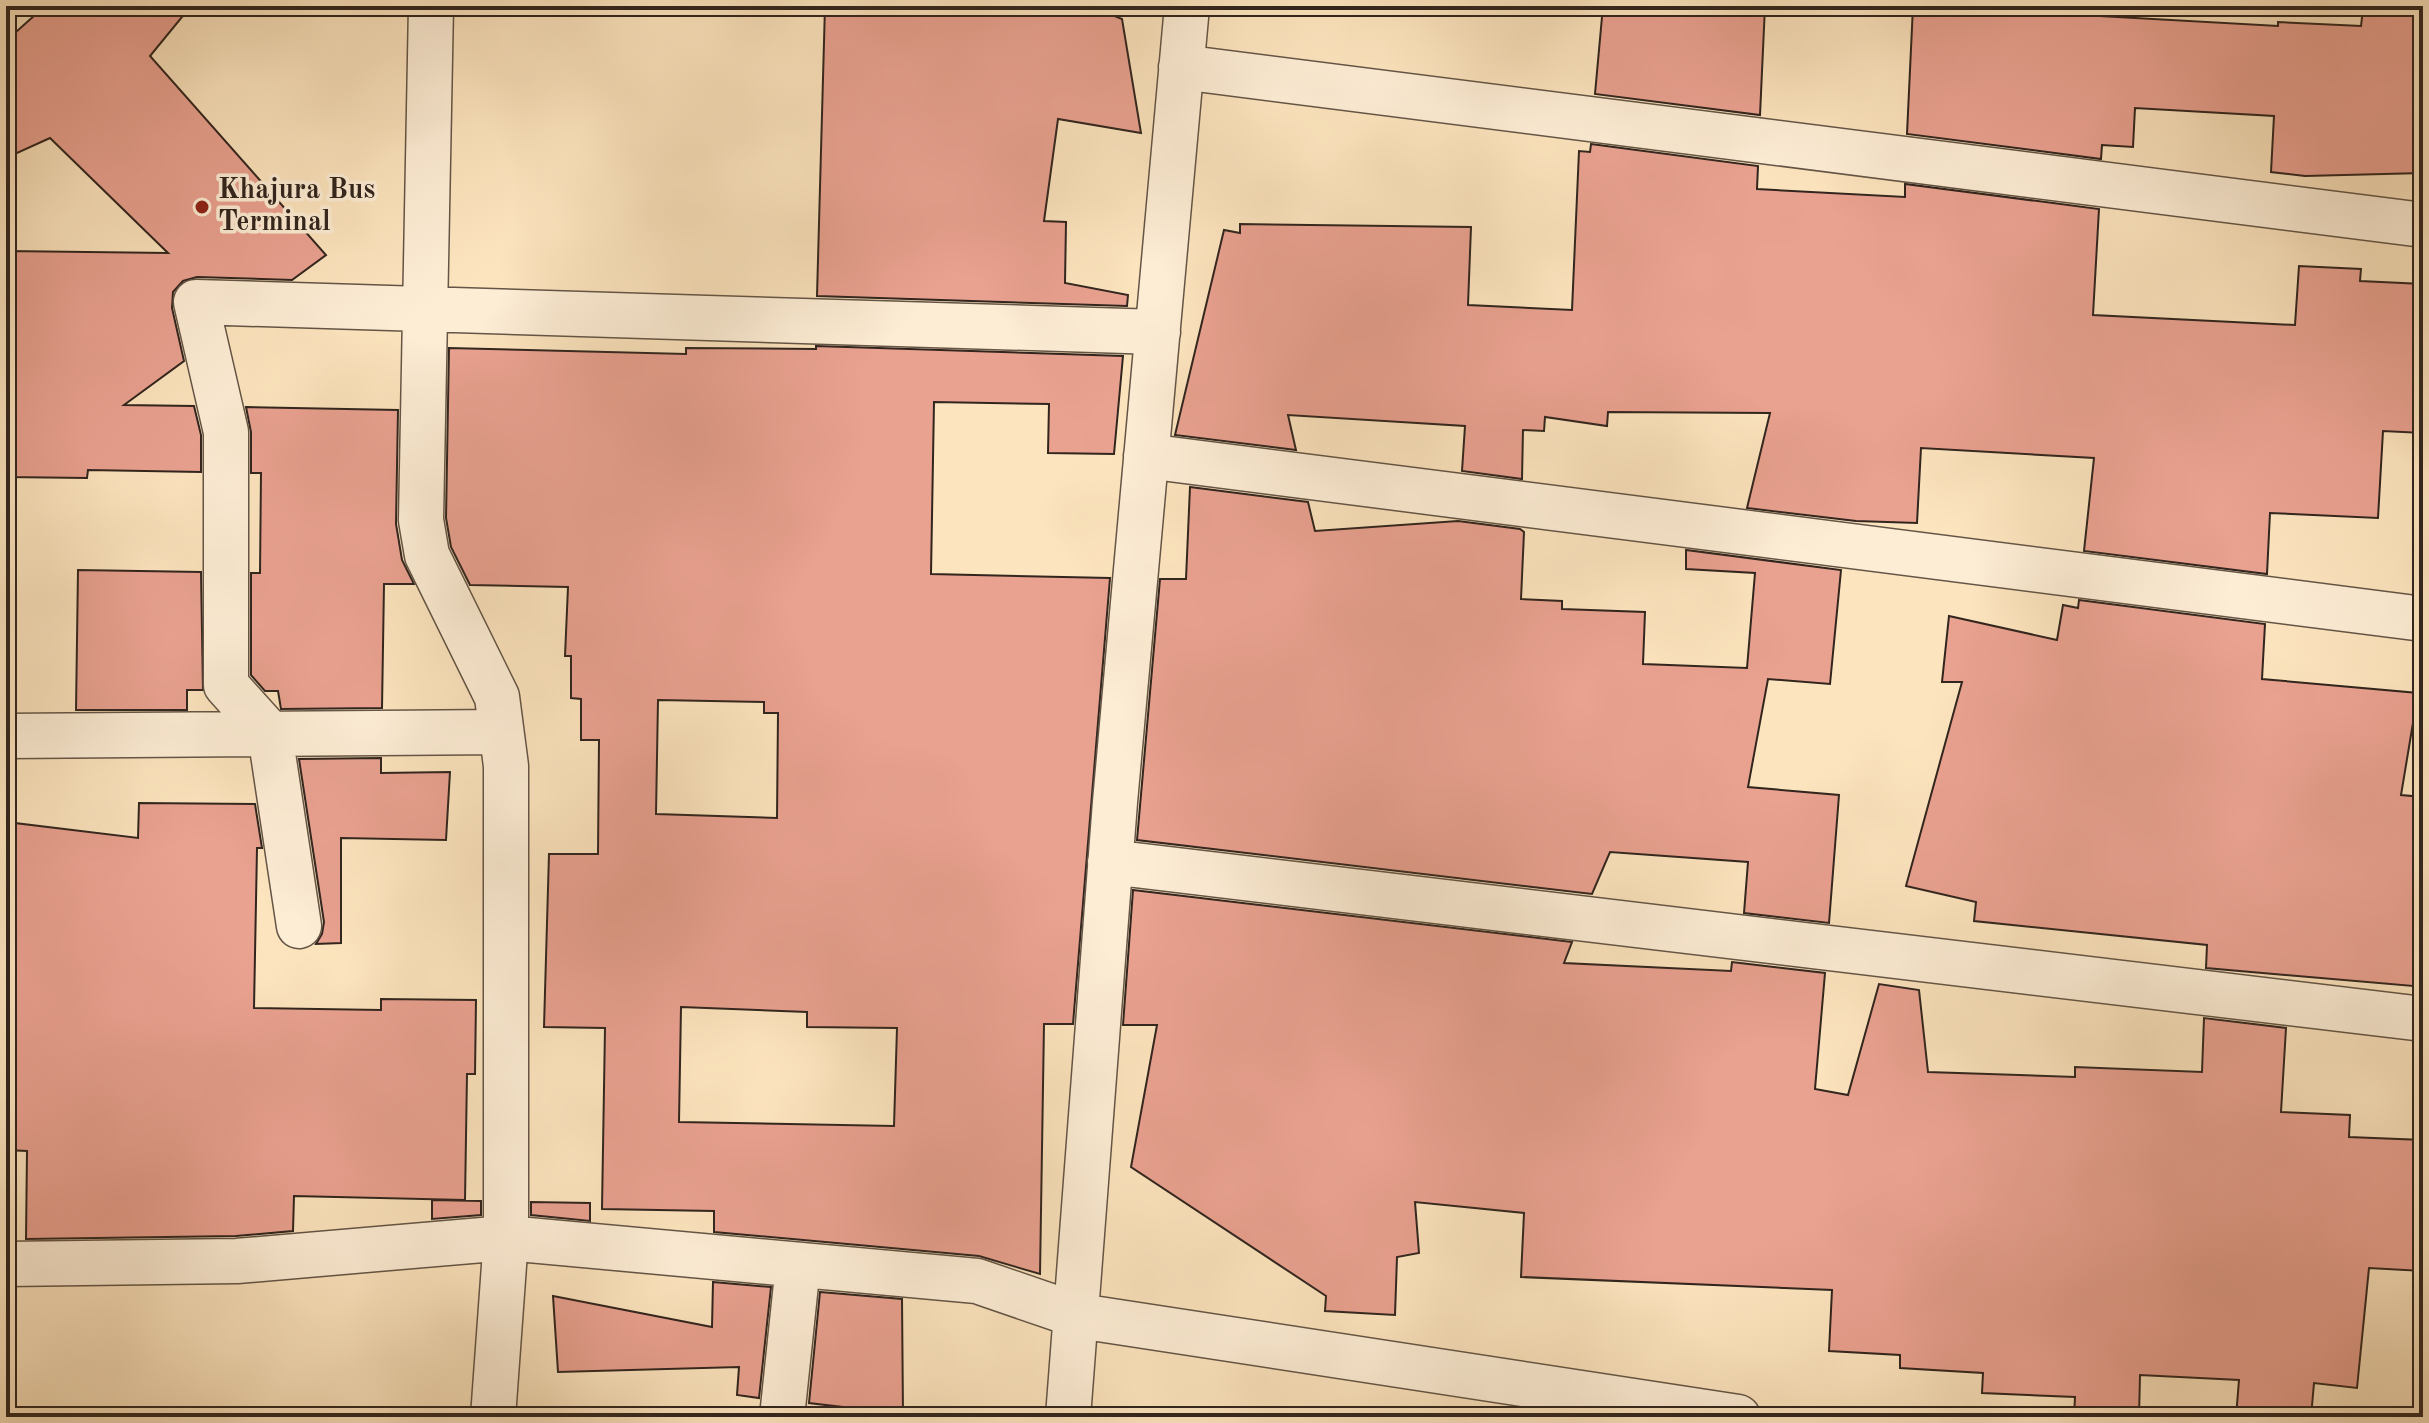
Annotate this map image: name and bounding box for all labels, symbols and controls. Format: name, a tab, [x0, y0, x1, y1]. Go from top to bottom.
place label: Khajura Bus Terminal	[218, 177, 375, 237]
marker: Khajura Bus Terminal	[193, 198, 211, 216]

